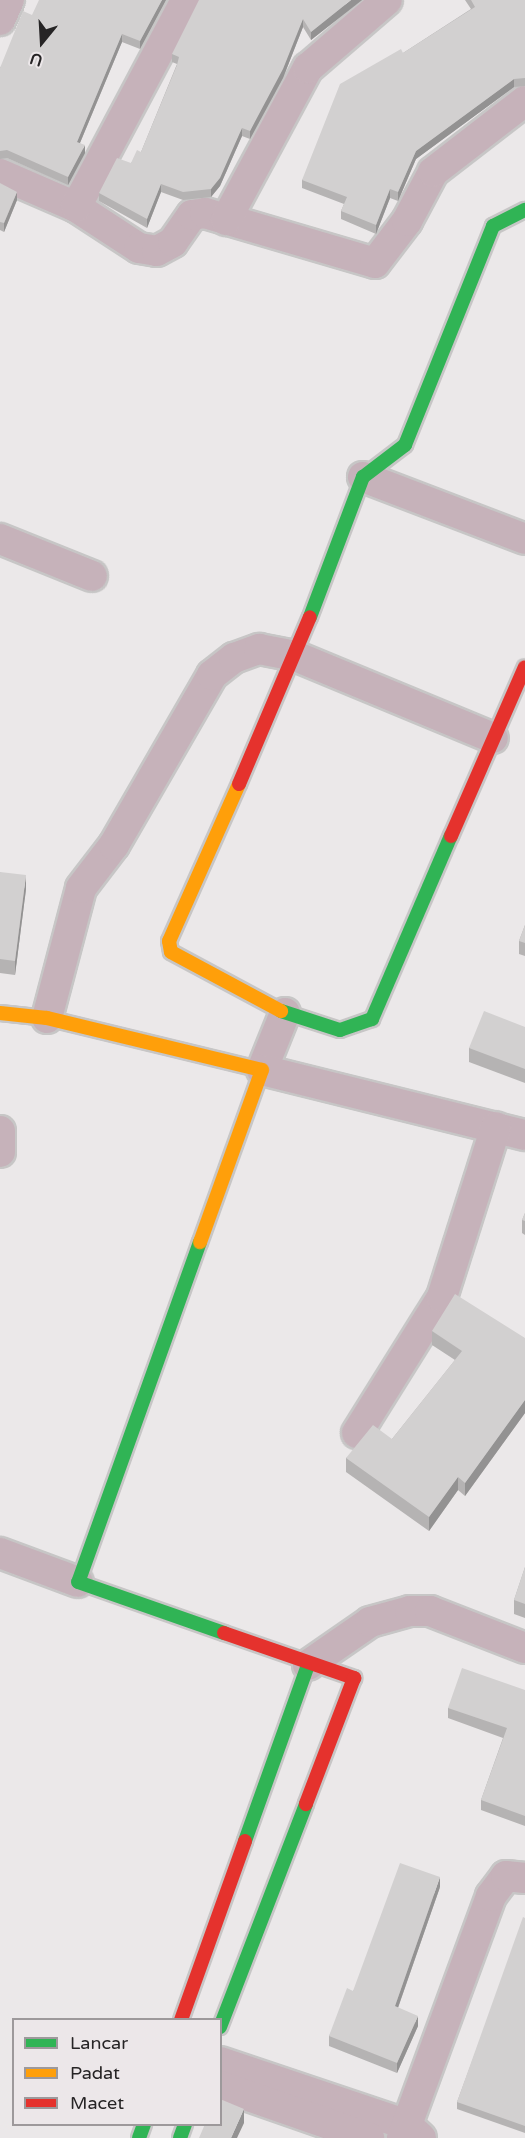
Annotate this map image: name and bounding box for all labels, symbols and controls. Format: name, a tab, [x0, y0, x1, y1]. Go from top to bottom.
north arrow	[12, 12, 72, 72]
text: U	[28, 48, 45, 71]
legend	[12, 2018, 222, 2126]
text: Lancar	[70, 2032, 128, 2054]
text: Padat	[70, 2062, 120, 2084]
text: Macet	[70, 2092, 124, 2114]

